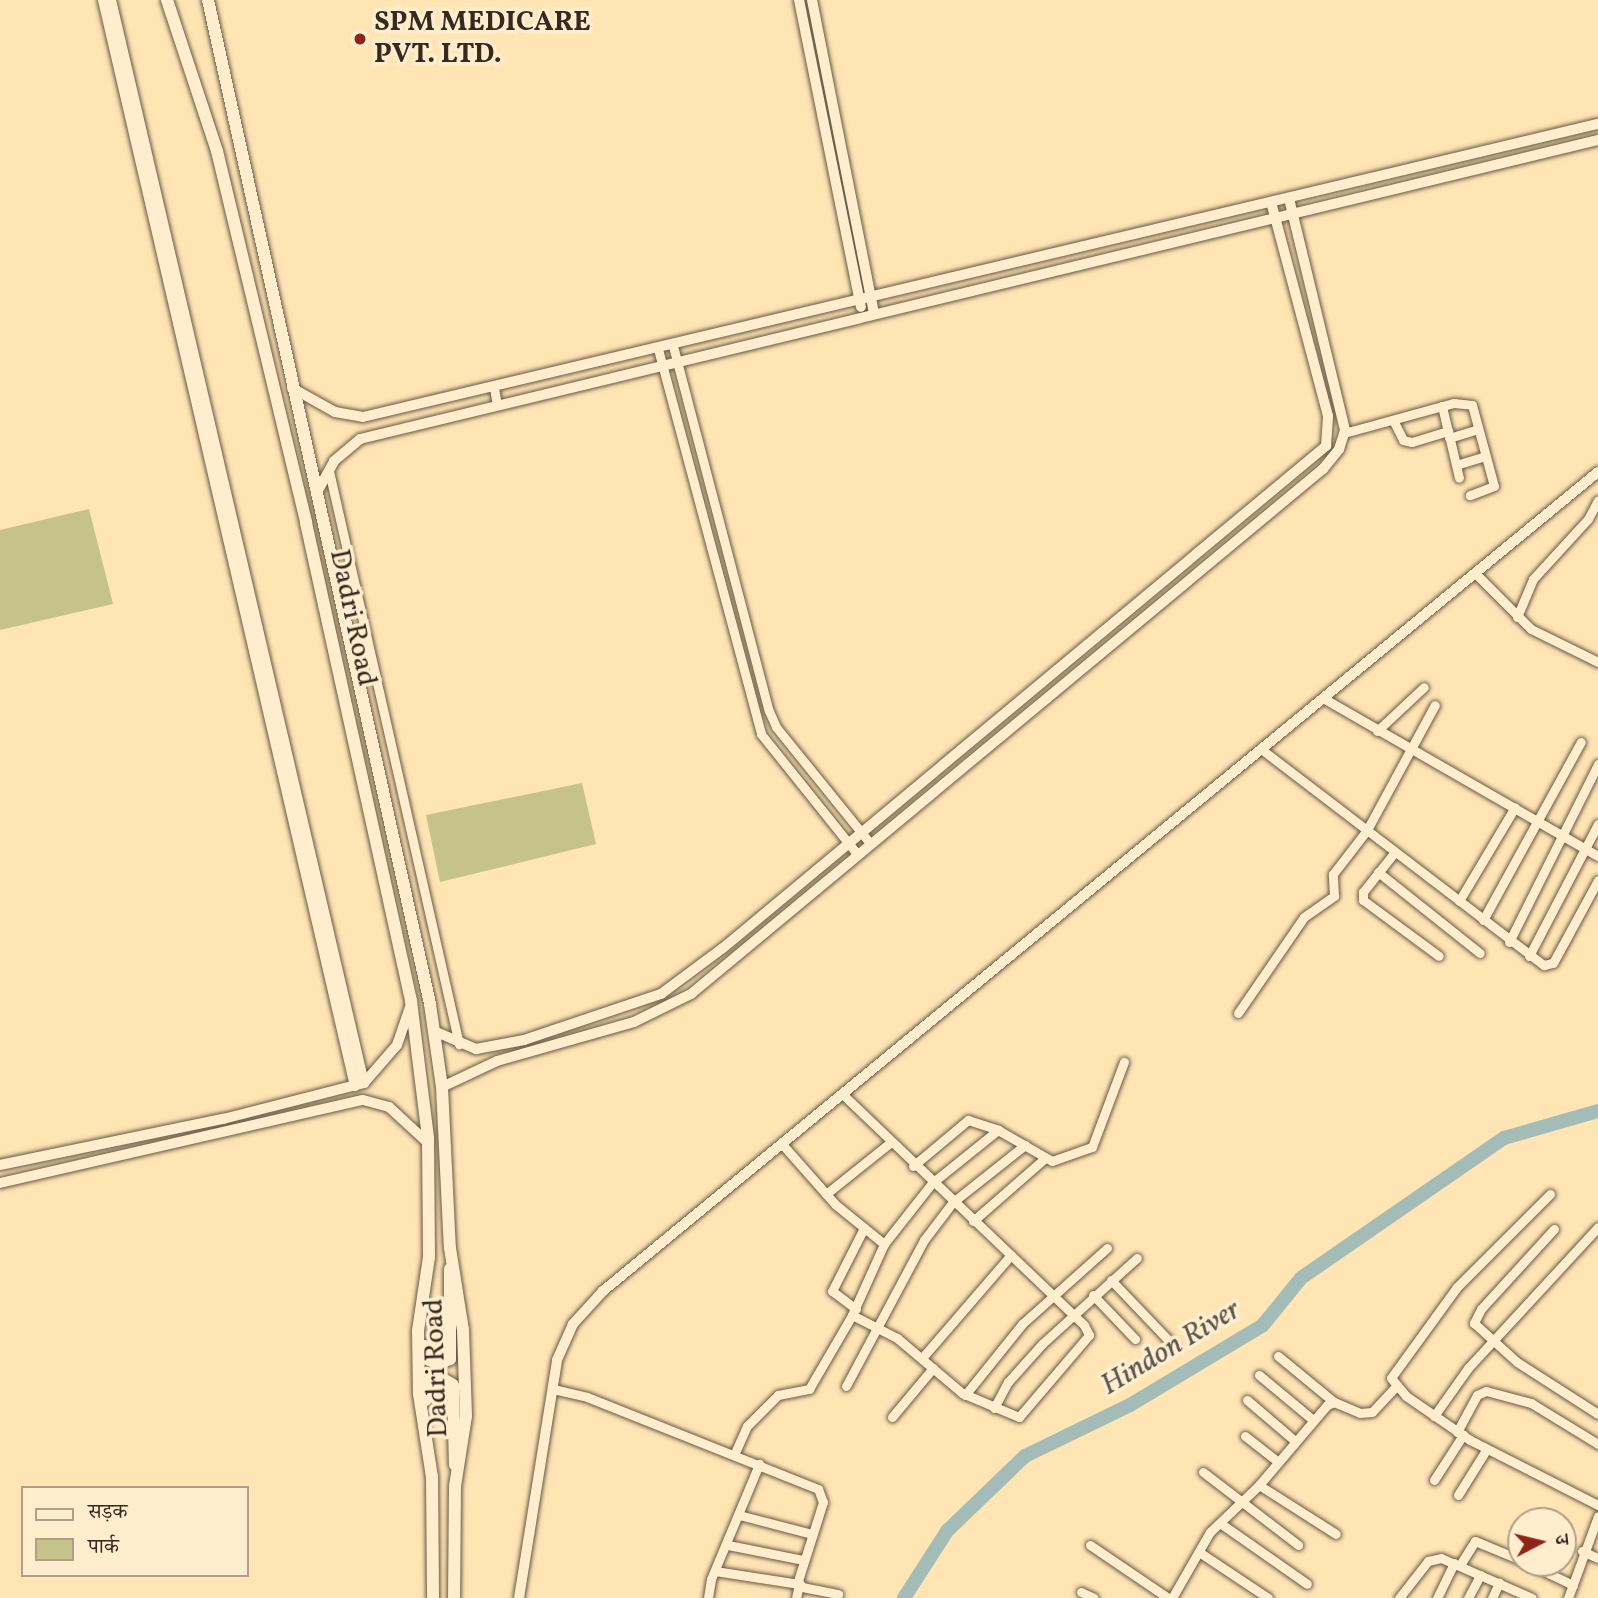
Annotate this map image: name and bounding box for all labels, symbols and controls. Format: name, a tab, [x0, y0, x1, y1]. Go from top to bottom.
place label: SPM MEDICARE PVT. LTD.	[374, 6, 591, 72]
marker: SPM MEDICARE PVT. LTD.	[352, 31, 368, 47]
street label: Dadri Road	[321, 546, 383, 690]
water label: Hindon River	[1094, 1292, 1248, 1404]
street label: Dadri Road	[418, 1298, 456, 1438]
legend	[21, 1486, 248, 1577]
text: सड़क	[88, 1498, 127, 1527]
north arrow	[1507, 1507, 1577, 1577]
text: पार्क	[88, 1533, 119, 1562]
text: उ	[1547, 1533, 1574, 1546]

